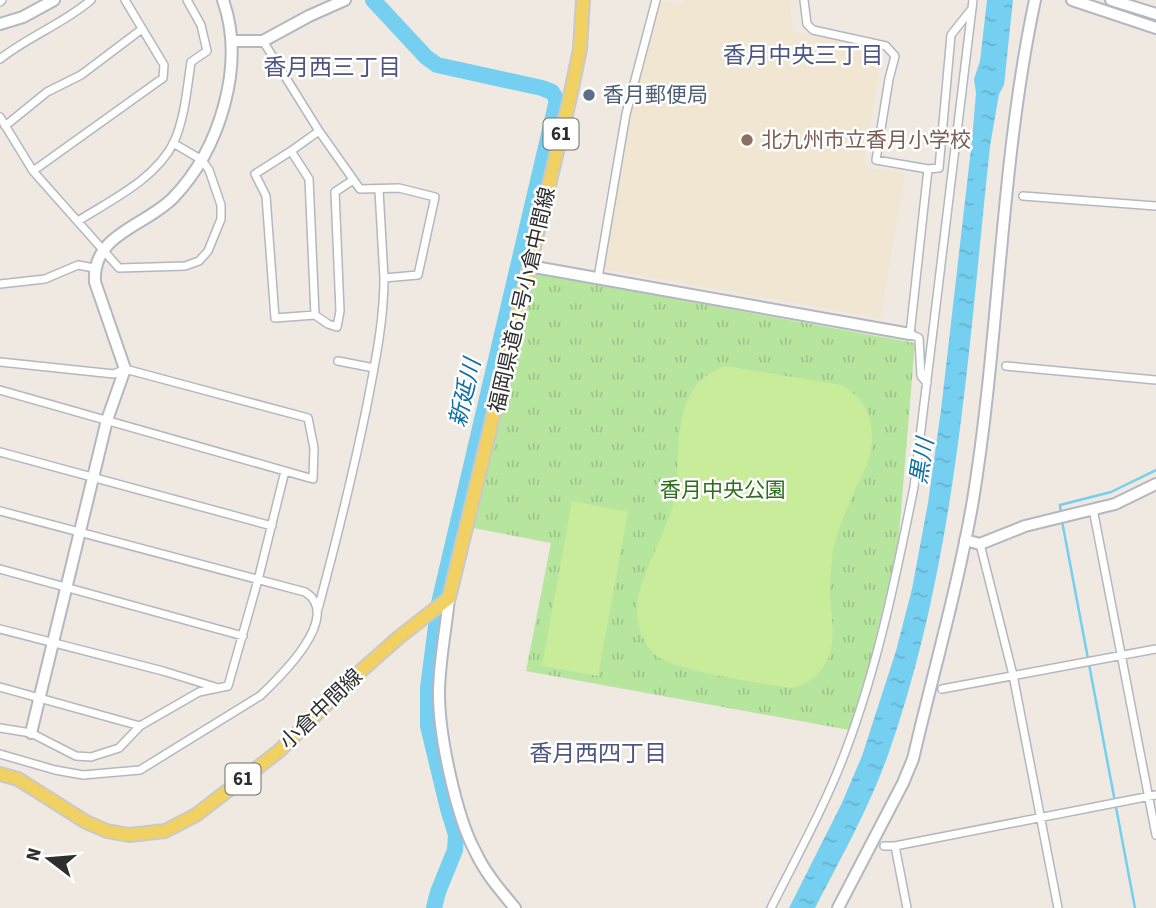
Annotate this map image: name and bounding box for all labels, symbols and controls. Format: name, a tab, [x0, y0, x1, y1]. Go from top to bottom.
district label: 香月中央三丁目	[723, 39, 884, 72]
district label: 香月西三丁目	[263, 51, 401, 84]
place label: 香月郵便局	[603, 80, 708, 110]
marker: 香月郵便局	[581, 87, 597, 103]
road number: 61	[544, 118, 578, 150]
place label: 北九州市立香月小学校	[761, 125, 971, 155]
marker: 北九州市立香月小学校	[739, 132, 755, 148]
street label: 福岡県道61号小倉中間線	[481, 184, 563, 416]
water label: 新延川	[441, 353, 490, 430]
water label: 黒川	[902, 433, 942, 486]
park label: 香月中央公園	[660, 475, 786, 505]
street label: 小倉中間線	[273, 662, 369, 756]
district label: 香月西四丁目	[529, 737, 667, 770]
road number: 61	[226, 764, 260, 794]
north arrow	[14, 824, 84, 894]
text: N	[19, 845, 49, 865]

